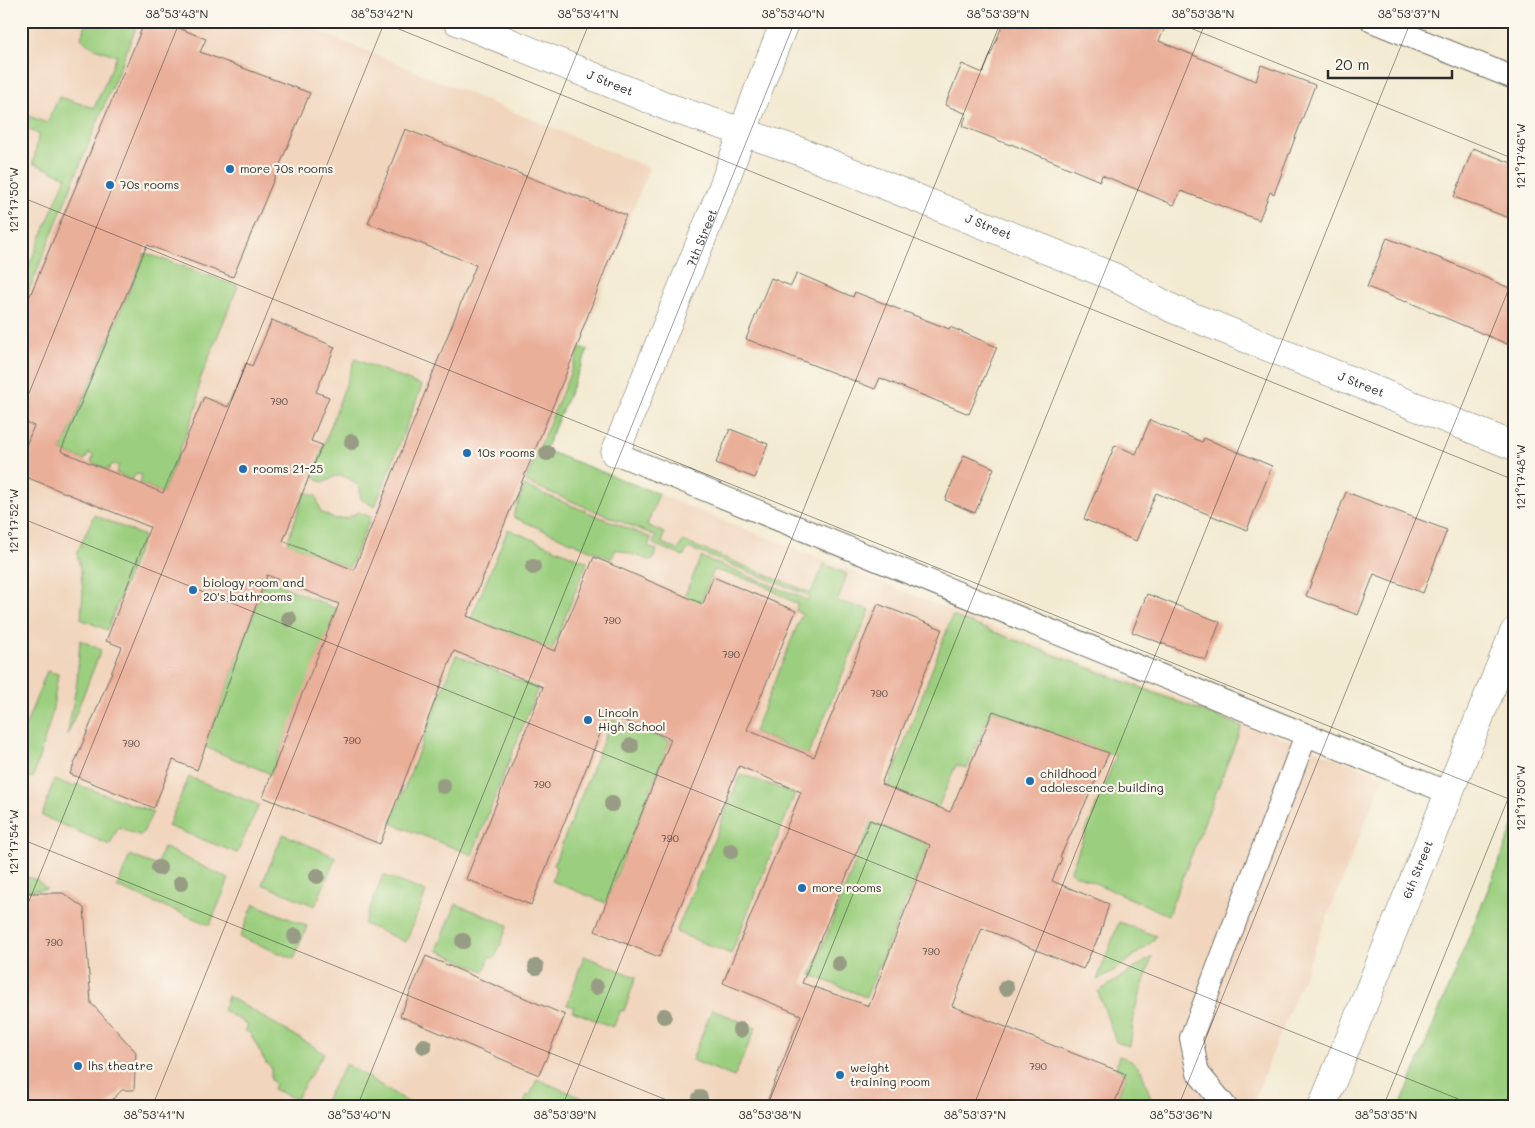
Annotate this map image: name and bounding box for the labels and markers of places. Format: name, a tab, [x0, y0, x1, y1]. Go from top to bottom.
place label: more 70s rooms	[240, 160, 334, 176]
marker: more 70s rooms	[224, 163, 236, 175]
place label: 70s rooms	[120, 176, 180, 192]
marker: 70s rooms	[104, 179, 116, 191]
place label: 10s rooms	[477, 444, 535, 460]
marker: 10s rooms	[461, 447, 473, 459]
place label: rooms 21-25	[253, 460, 323, 476]
marker: rooms 21-25	[237, 463, 249, 475]
place label: biology room and 20's bathrooms	[203, 574, 304, 604]
marker: biology room and 20's bathrooms	[187, 584, 199, 596]
place label: Lincoln High School	[598, 704, 666, 734]
marker: Lincoln High School	[582, 714, 594, 726]
place label: childhood adolescence building	[1040, 765, 1164, 795]
marker: childhood adolescence building	[1024, 775, 1036, 787]
place label: more rooms	[812, 879, 882, 895]
marker: more rooms	[796, 882, 808, 894]
place label: lhs theatre	[88, 1057, 153, 1073]
place label: weight training room	[850, 1059, 930, 1089]
marker: lhs theatre	[72, 1060, 84, 1072]
marker: weight training room	[834, 1069, 846, 1081]

